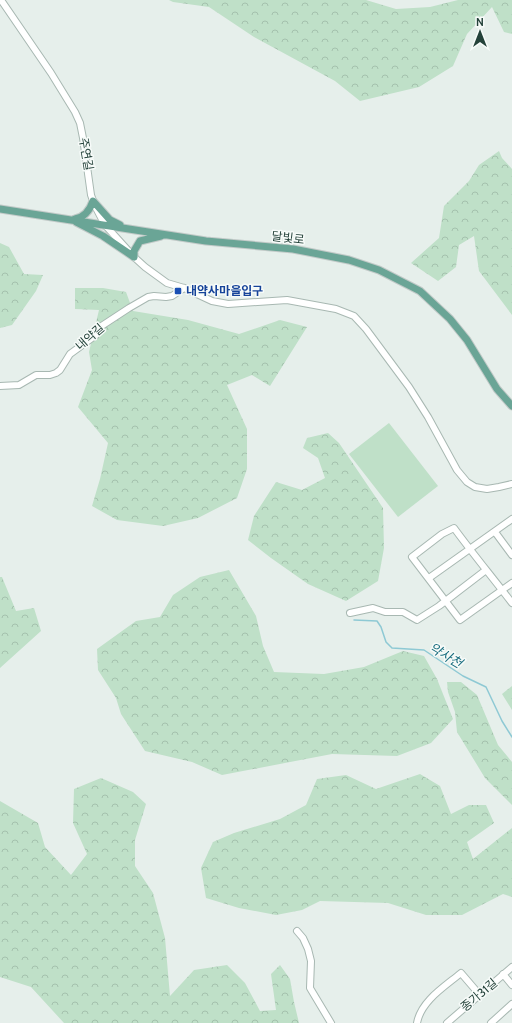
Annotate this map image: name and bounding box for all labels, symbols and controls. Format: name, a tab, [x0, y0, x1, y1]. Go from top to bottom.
north arrow	[460, 12, 500, 52]
text: N	[476, 15, 484, 29]
street label: 주연길	[76, 136, 97, 172]
street label: 달빛로	[271, 228, 305, 247]
place label: 내약사마을입구	[186, 283, 263, 298]
marker: 내약사마을입구	[173, 286, 183, 296]
street label: 내약길	[72, 320, 107, 353]
water label: 약사천	[426, 639, 466, 672]
street label: 종가31길	[457, 975, 500, 1014]

